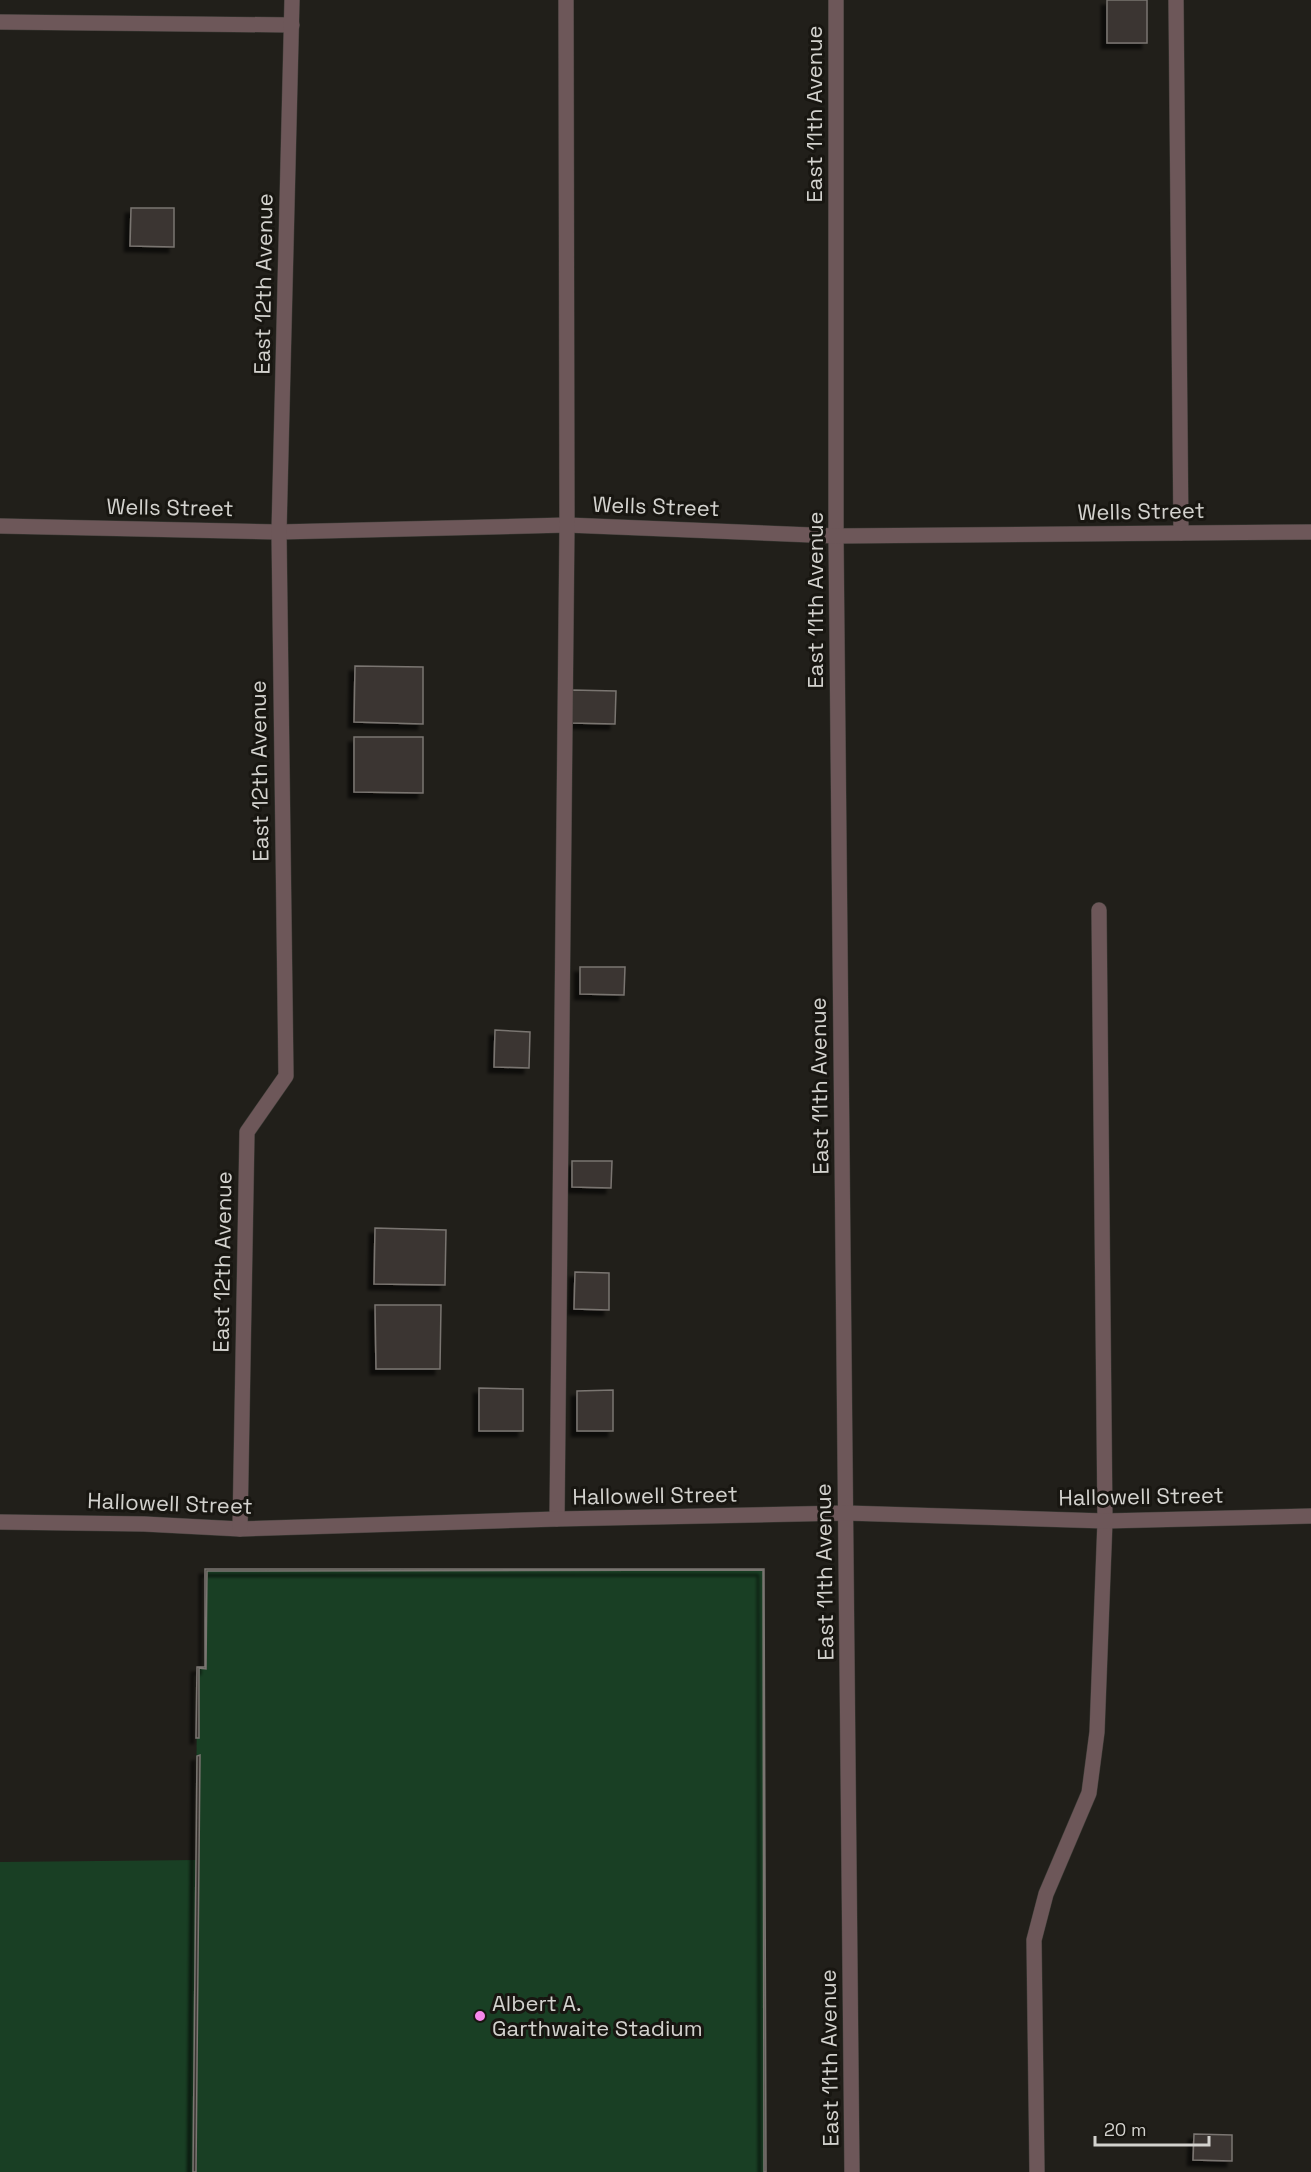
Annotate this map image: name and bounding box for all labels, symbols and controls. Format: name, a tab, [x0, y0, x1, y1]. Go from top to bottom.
street label: East 11th Avenue	[800, 25, 828, 203]
street label: East 12th Avenue	[247, 193, 279, 375]
street label: Wells Street	[592, 490, 720, 522]
street label: Wells Street	[106, 492, 234, 522]
street label: Wells Street	[1077, 496, 1205, 526]
street label: East 11th Avenue	[801, 511, 829, 689]
street label: East 12th Avenue	[243, 680, 275, 862]
street label: East 11th Avenue	[803, 997, 835, 1175]
street label: East 12th Avenue	[206, 1171, 238, 1353]
street label: Hallowell Street	[572, 1480, 738, 1510]
street label: Hallowell Street	[1058, 1481, 1224, 1511]
street label: East 11th Avenue	[808, 1483, 840, 1661]
street label: Hallowell Street	[87, 1486, 253, 1520]
street label: East 11th Avenue	[813, 1969, 845, 2147]
place label: Albert A. Garthwaite Stadium	[492, 1989, 703, 2042]
marker: Albert A. Garthwaite Stadium	[473, 2009, 487, 2023]
scale bar	[1095, 2109, 1209, 2147]
text: 20 m	[1104, 2118, 1147, 2141]

